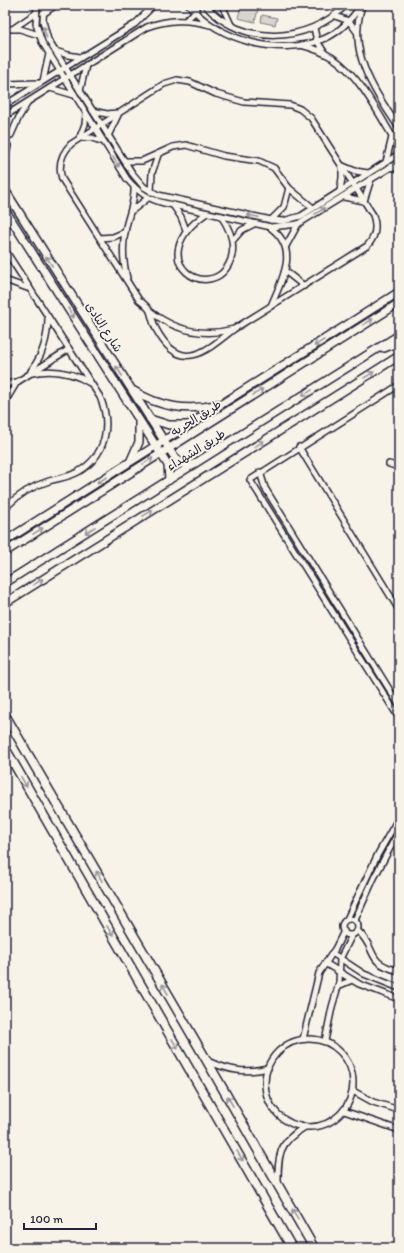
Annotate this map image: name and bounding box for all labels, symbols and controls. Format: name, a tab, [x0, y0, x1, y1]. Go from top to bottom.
one-way arrow	[41, 25, 48, 38]
one-way arrow	[113, 156, 121, 168]
one-way arrow	[314, 207, 325, 215]
one-way arrow	[247, 212, 260, 220]
one-way arrow	[45, 256, 53, 267]
street label: شارع النادى	[81, 299, 125, 356]
one-way arrow	[67, 308, 75, 319]
one-way arrow	[362, 318, 374, 326]
one-way arrow	[314, 339, 325, 347]
one-way arrow	[115, 366, 123, 377]
one-way arrow	[363, 371, 375, 379]
one-way arrow	[252, 388, 263, 396]
one-way arrow	[302, 389, 313, 397]
street label: طريق الحريه	[168, 397, 224, 439]
street label: طريق الشهداء	[164, 426, 228, 474]
one-way arrow	[253, 440, 265, 448]
one-way arrow	[142, 457, 154, 465]
one-way arrow	[96, 476, 108, 484]
one-way arrow	[142, 509, 154, 517]
one-way arrow	[32, 526, 44, 534]
one-way arrow	[84, 526, 96, 534]
one-way arrow	[32, 578, 44, 586]
one-way arrow	[21, 776, 29, 788]
one-way arrow	[95, 870, 103, 882]
one-way arrow	[107, 925, 115, 937]
one-way arrow	[160, 983, 168, 995]
one-way arrow	[171, 1038, 179, 1050]
one-way arrow	[226, 1095, 234, 1107]
one-way arrow	[236, 1150, 244, 1162]
scale bar	[24, 1205, 96, 1231]
one-way arrow	[290, 1208, 298, 1220]
text: 100 m	[30, 1212, 63, 1226]

